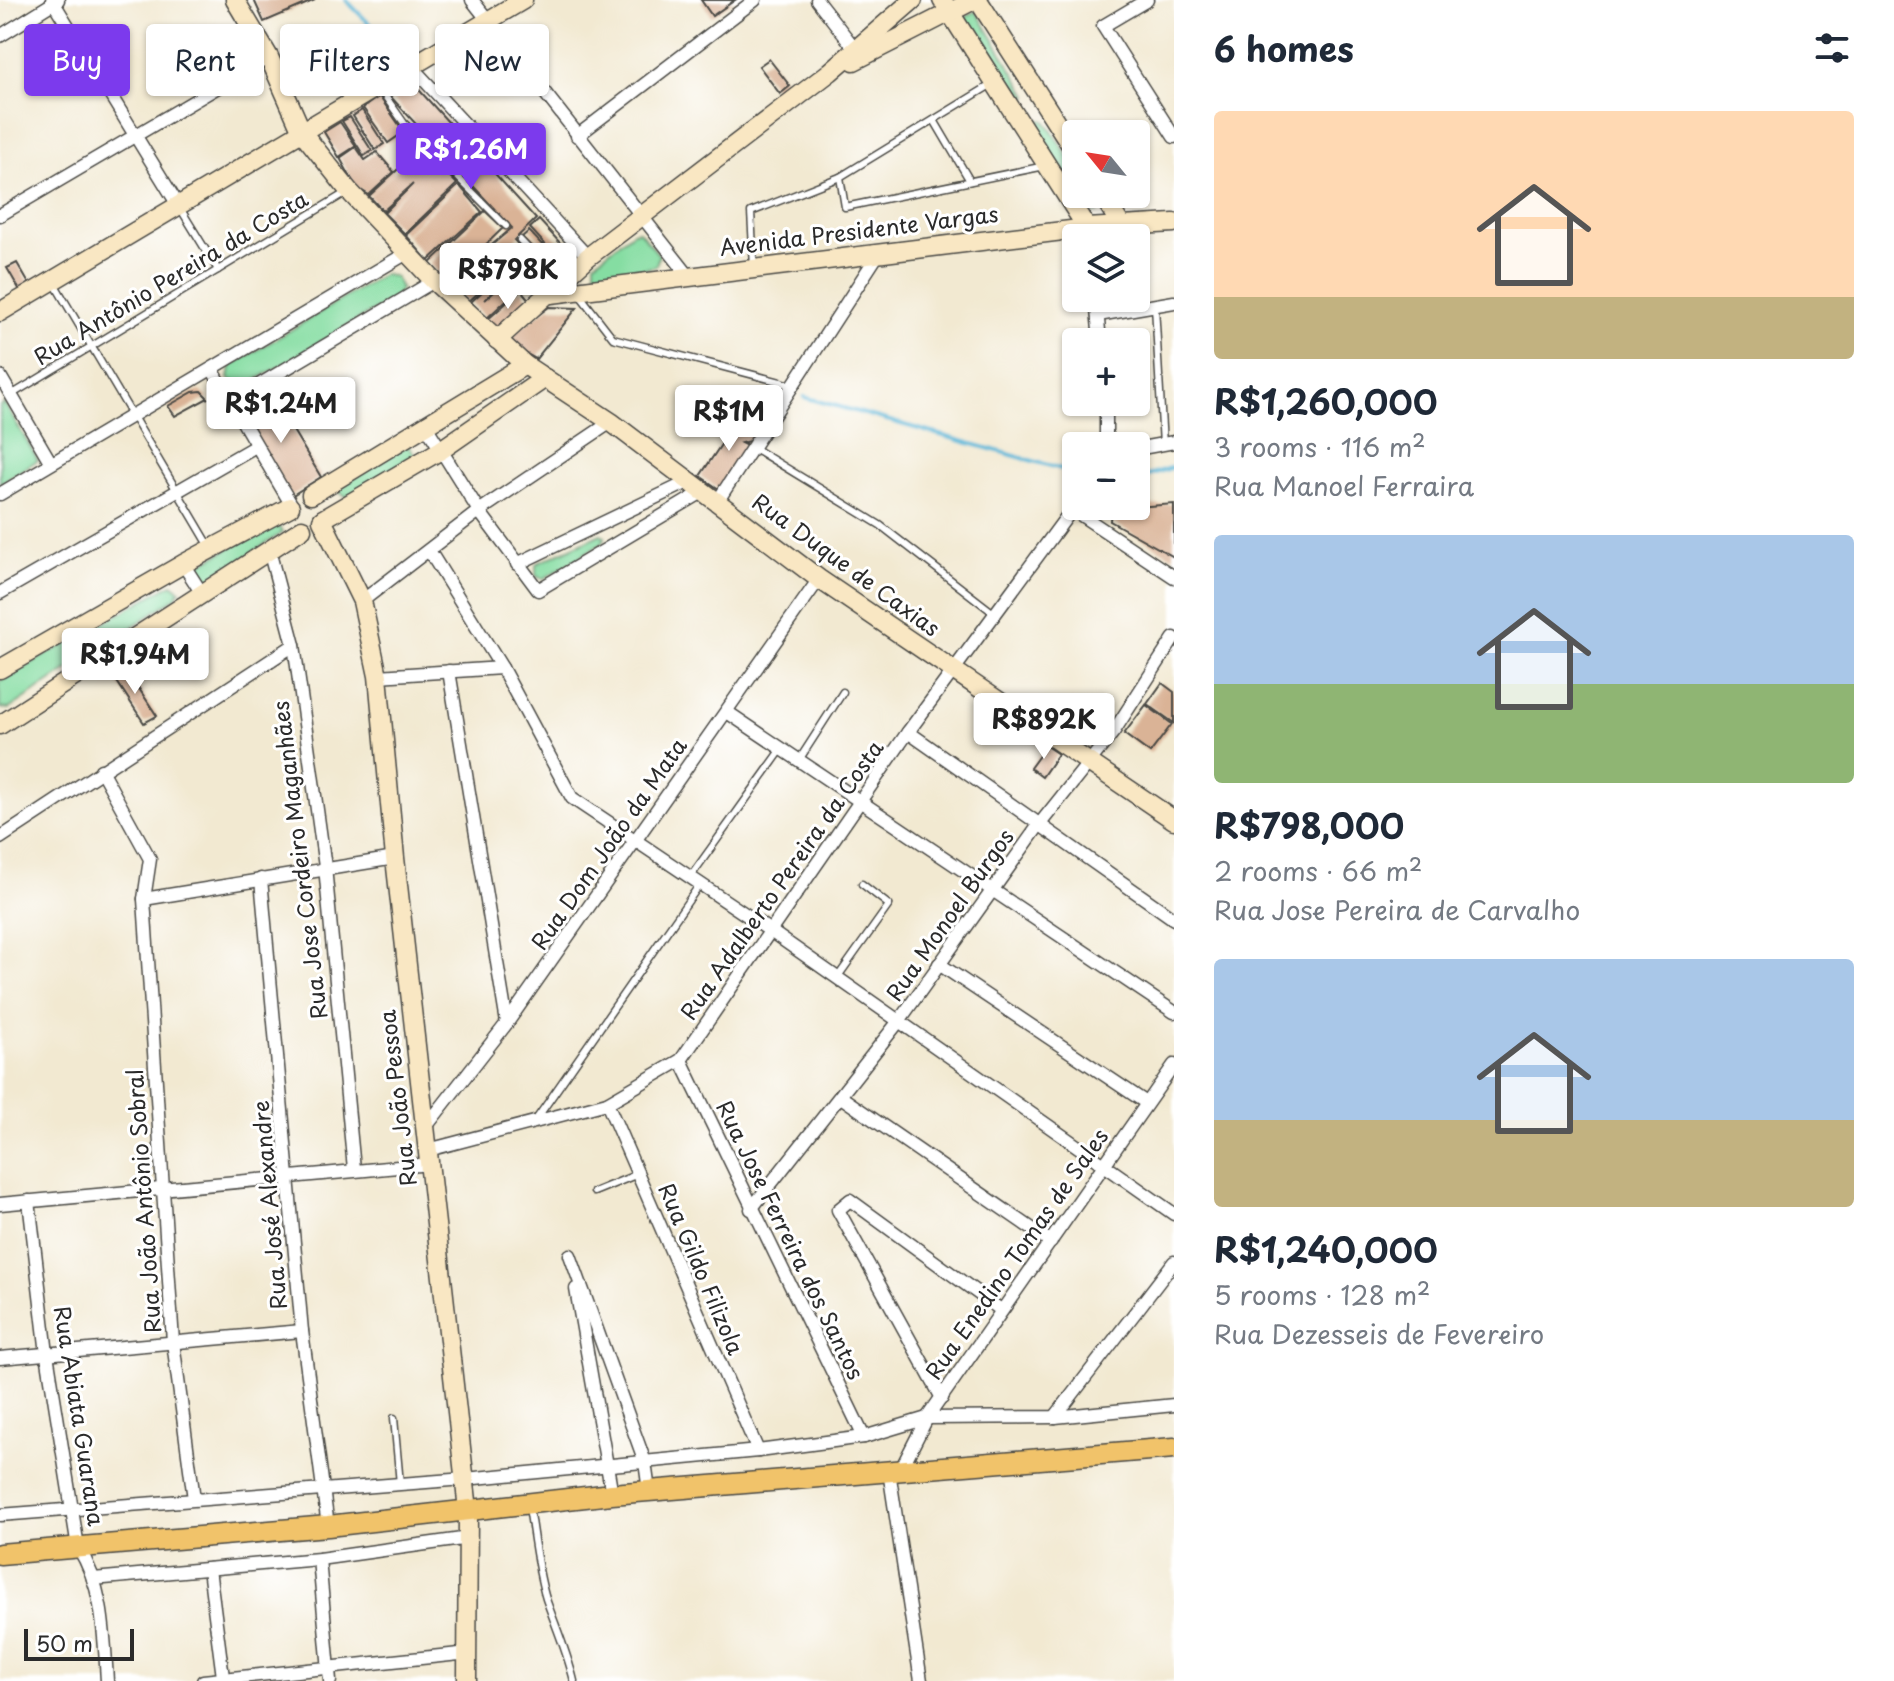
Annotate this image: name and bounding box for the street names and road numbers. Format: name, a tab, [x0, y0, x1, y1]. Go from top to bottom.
street label: Rua Antônio Pereira da Costa	[27, 181, 314, 372]
street label: Avenida Presidente Vargas	[718, 196, 1000, 263]
street label: Rua Duque de Caxias	[746, 484, 948, 643]
street label: Rua Jose Cordeiro Maganhães	[263, 699, 334, 1021]
street label: Rua Dom João da Mata	[522, 730, 694, 956]
street label: Rua Adalberto Pereira da Costa	[671, 732, 890, 1026]
street label: Rua Monoel Burgos	[877, 821, 1021, 1007]
street label: Rua João Pessoa	[369, 1008, 424, 1188]
street label: Rua João Antônio Sobral	[117, 1068, 168, 1334]
street label: Rua Jose Ferreira dos Santos	[709, 1094, 873, 1384]
street label: Rua José Alexandre	[243, 1099, 294, 1311]
street label: Rua Enedino Tomas de Sales	[916, 1121, 1115, 1385]
street label: Rua Gildo Filizola	[651, 1178, 753, 1359]
street label: Rua Abiata Guarana	[47, 1304, 114, 1528]

